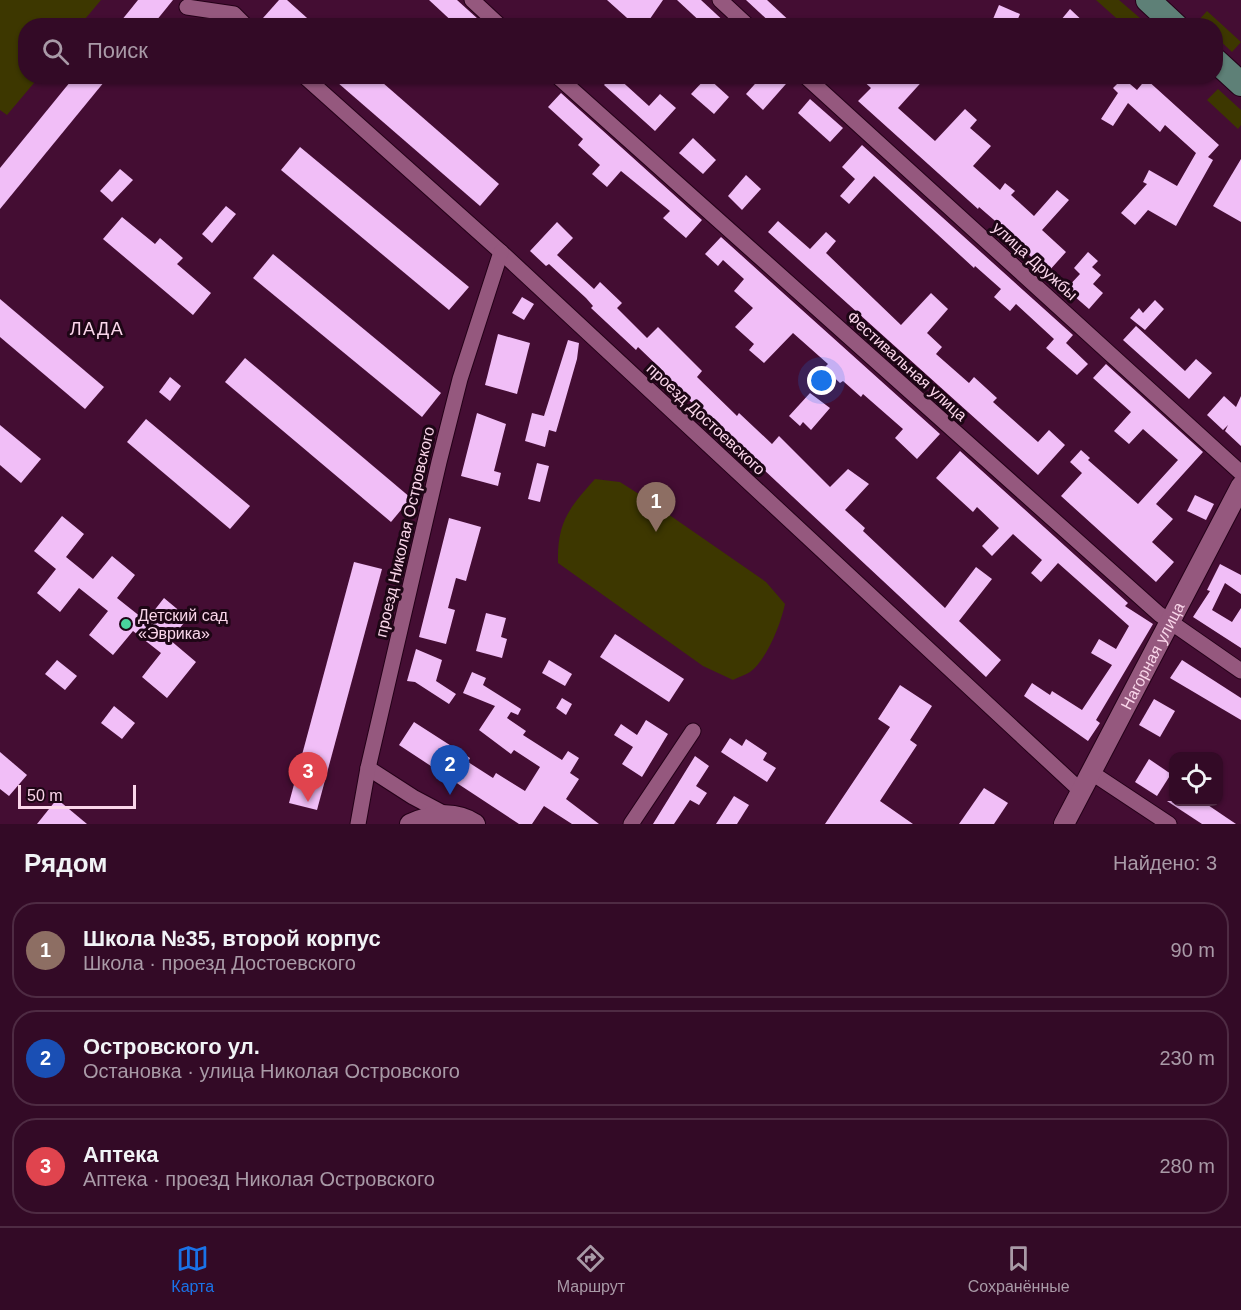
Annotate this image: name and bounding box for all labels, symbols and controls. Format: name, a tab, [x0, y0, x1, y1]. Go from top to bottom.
search box	[18, 18, 1223, 84]
icon: search	[39, 35, 72, 68]
text: Поиск	[87, 38, 148, 63]
street label: улица Дружбы	[989, 219, 1081, 303]
street label: Фестивальная улица	[844, 308, 970, 424]
district label: ЛАДА	[70, 319, 124, 339]
street label: проезд Достоевского	[643, 360, 769, 478]
your location	[807, 366, 836, 395]
street label: проезд Николая Островского	[372, 425, 438, 639]
pin: 1	[636, 482, 676, 532]
street label: Нагорная улица	[1117, 599, 1187, 712]
place label: Детский сад «Эврика»	[138, 607, 229, 642]
marker: Детский сад «Эврика»	[119, 617, 133, 631]
pin: 2	[430, 746, 470, 795]
pin: 3	[288, 752, 328, 802]
map controls	[1169, 752, 1223, 806]
button: locate	[1169, 752, 1223, 806]
scale bar	[18, 782, 136, 810]
text: 50 m	[27, 787, 63, 804]
text: Рядом	[24, 848, 107, 878]
text: Найдено: 3	[1113, 852, 1217, 874]
text: Школа №35, второй корпус	[83, 926, 381, 951]
text: 1	[40, 939, 51, 961]
text: 90 m	[1171, 939, 1215, 961]
text: Школа · проезд Достоевского	[83, 952, 356, 974]
text: Островского ул.	[83, 1034, 260, 1059]
text: 2	[40, 1047, 51, 1069]
text: 230 m	[1159, 1047, 1215, 1069]
text: Остановка · улица Николая Островского	[83, 1060, 460, 1082]
text: Аптека	[83, 1142, 158, 1167]
text: 3	[40, 1155, 51, 1177]
text: 280 m	[1159, 1155, 1215, 1177]
text: Аптека · проезд Николая Островского	[83, 1168, 435, 1190]
tab: Карта	[171, 1242, 214, 1296]
tab: Маршрут	[557, 1242, 625, 1296]
tab: Сохранённые	[968, 1242, 1070, 1296]

